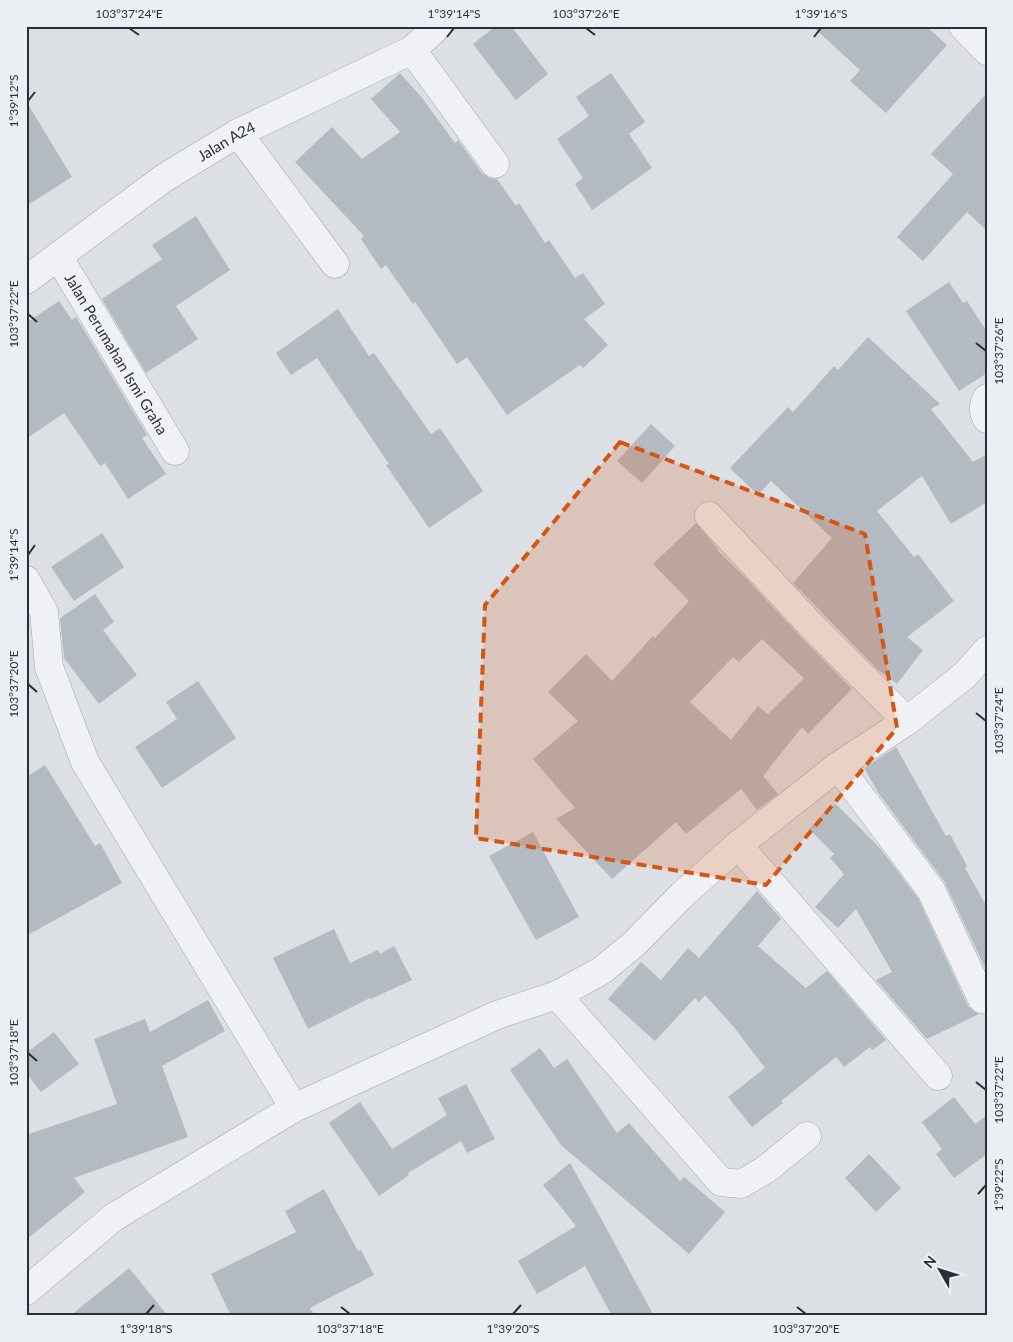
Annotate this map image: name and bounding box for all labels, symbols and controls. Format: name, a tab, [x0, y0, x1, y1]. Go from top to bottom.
text: 103°37'24"E	[95, 6, 163, 21]
text: 1°39'14"S	[427, 6, 481, 21]
text: 103°37'26"E	[552, 6, 620, 21]
text: 1°39'16"S	[794, 6, 848, 21]
text: 1°39'12"S	[6, 74, 21, 128]
street label: Jalan A24	[194, 117, 258, 165]
street label: Jalan Perumahan Ismi Graha	[61, 270, 172, 438]
text: 103°37'22"E	[6, 280, 21, 348]
text: 103°37'26"E	[991, 317, 1006, 385]
text: 1°39'14"S	[6, 528, 21, 582]
text: 103°37'20"E	[6, 650, 21, 718]
text: 103°37'24"E	[991, 687, 1006, 755]
text: 103°37'18"E	[6, 1019, 21, 1087]
text: 103°37'22"E	[991, 1056, 1006, 1124]
text: 1°39'22"S	[991, 1158, 1006, 1212]
north arrow	[916, 1244, 966, 1294]
text: N	[920, 1252, 940, 1271]
text: 1°39'18"S	[119, 1321, 173, 1336]
text: 103°37'18"E	[316, 1321, 384, 1336]
text: 1°39'20"S	[486, 1321, 540, 1336]
text: 103°37'20"E	[772, 1321, 840, 1336]

